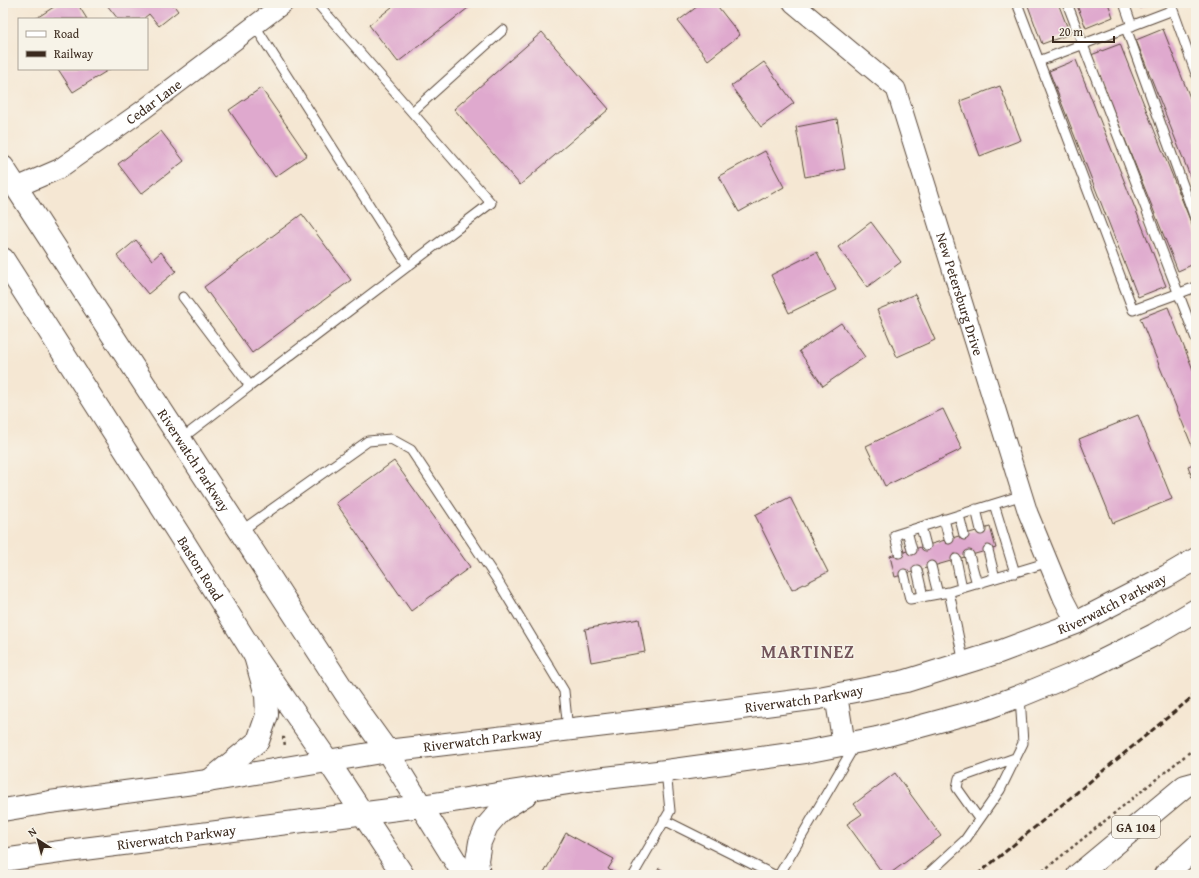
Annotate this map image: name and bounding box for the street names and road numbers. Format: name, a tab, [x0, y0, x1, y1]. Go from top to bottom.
street label: Cedar Lane	[122, 74, 186, 129]
street label: New Petersburg Drive	[931, 230, 989, 359]
street label: Riverwatch Parkway	[153, 405, 235, 516]
street label: Baston Road	[173, 532, 228, 605]
street label: Riverwatch Parkway	[1055, 568, 1170, 639]
street label: Riverwatch Parkway	[744, 680, 865, 718]
street label: Riverwatch Parkway	[422, 723, 543, 757]
road number: GA 104	[1112, 816, 1160, 838]
street label: Riverwatch Parkway	[116, 820, 237, 855]

